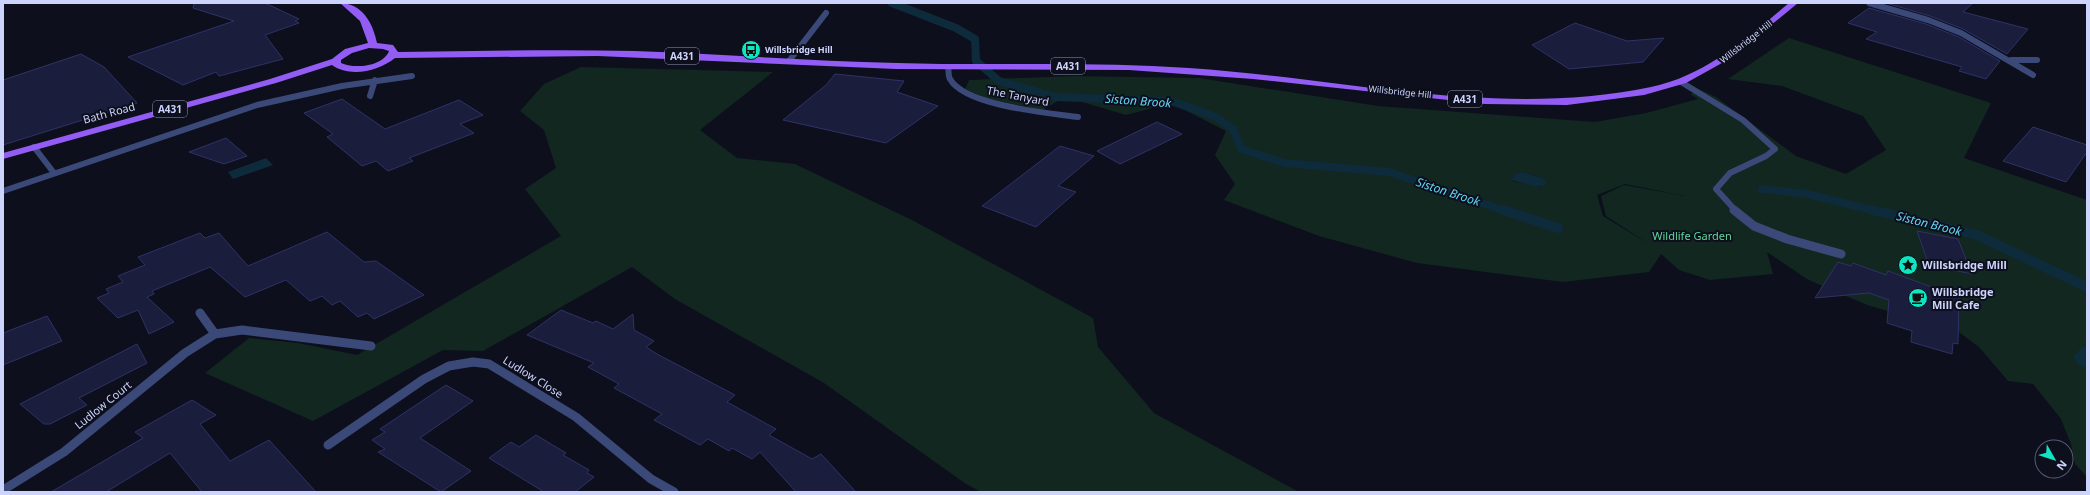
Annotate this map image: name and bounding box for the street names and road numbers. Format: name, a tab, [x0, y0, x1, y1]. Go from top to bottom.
street label: Willsbridge Hill	[1717, 17, 1775, 66]
road number: A431	[665, 48, 699, 64]
road number: A431	[1051, 58, 1085, 74]
street label: The Tanyard	[986, 82, 1050, 109]
street label: Willsbridge Hill	[1368, 82, 1432, 101]
road number: A431	[1448, 91, 1482, 107]
street label: Bath Road	[81, 98, 137, 127]
road number: A431	[153, 101, 187, 117]
street label: Ludlow Close	[500, 352, 566, 401]
street label: Ludlow Court	[71, 377, 134, 432]

